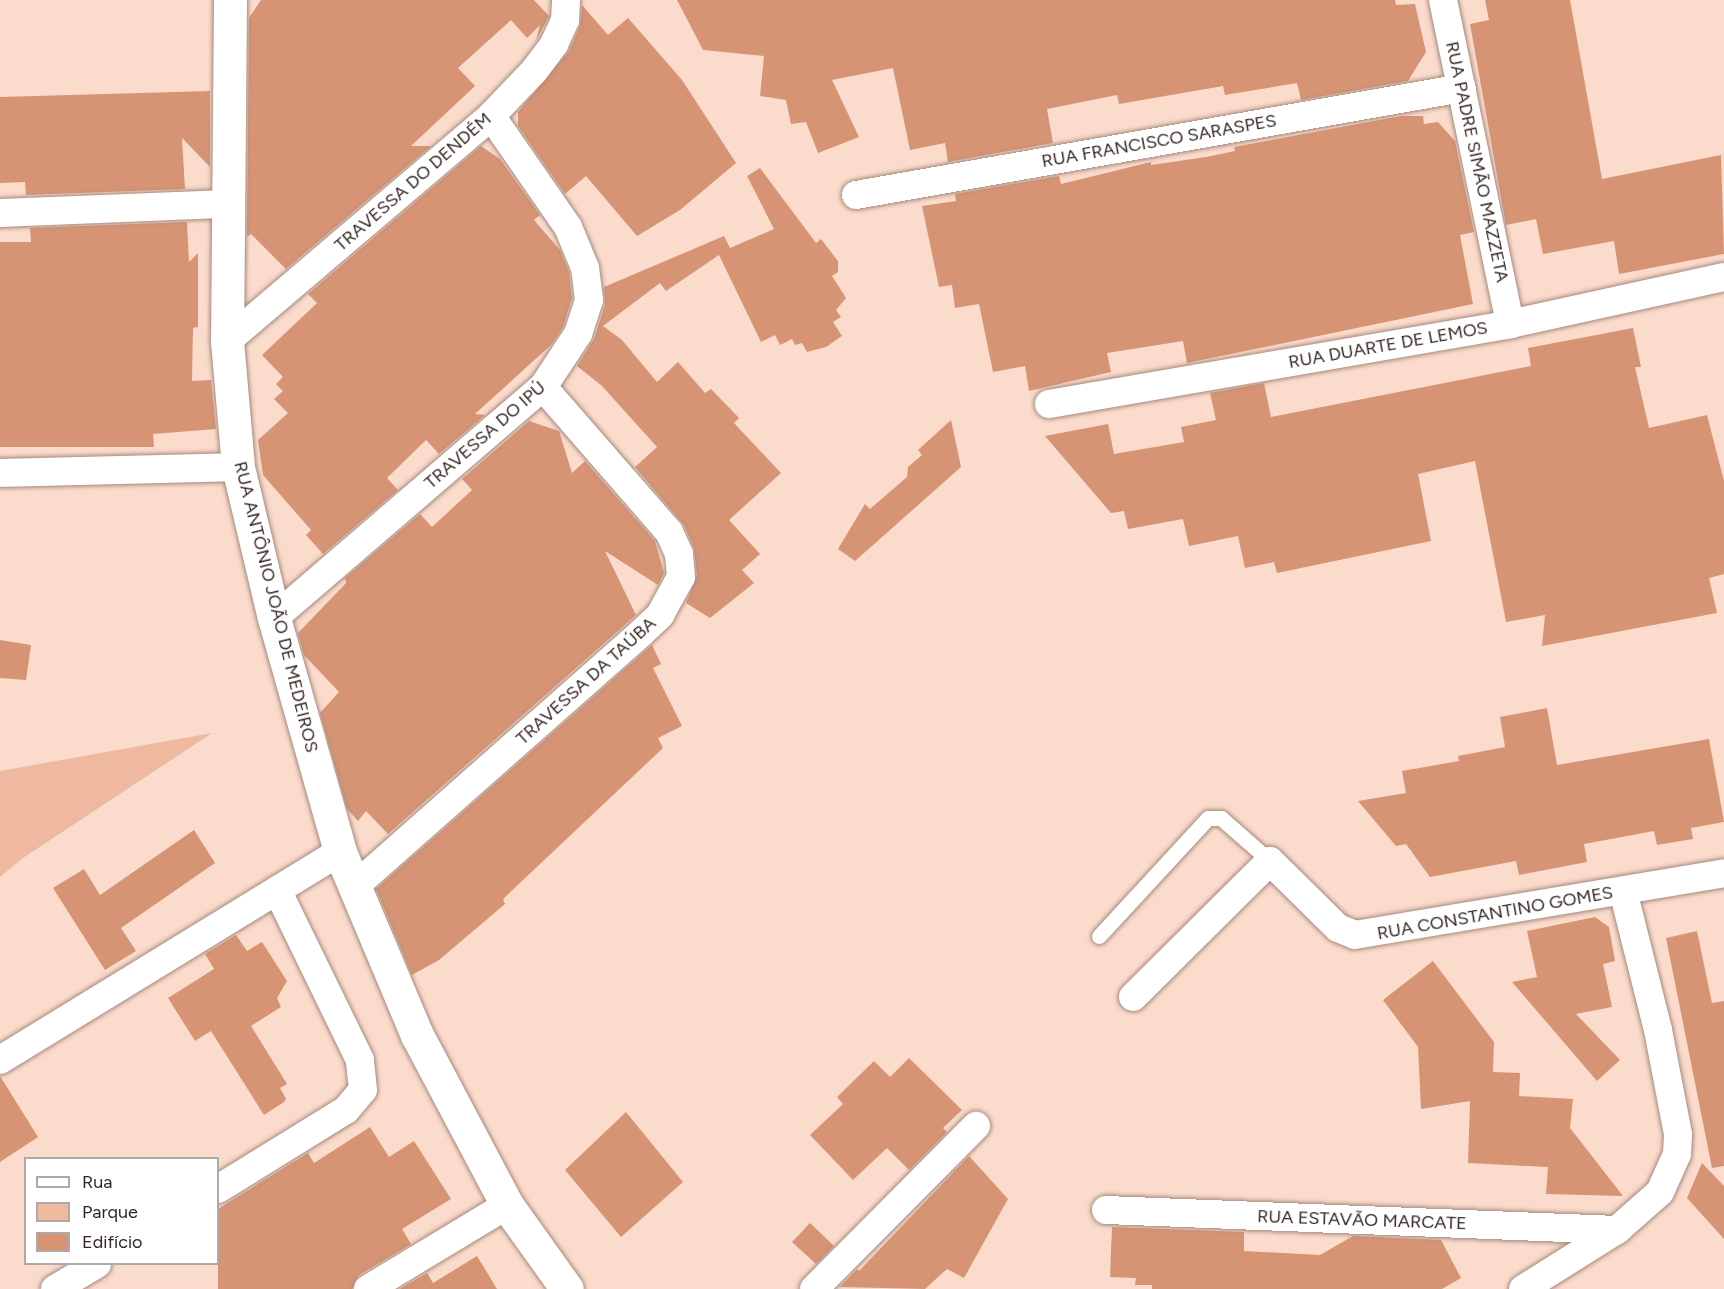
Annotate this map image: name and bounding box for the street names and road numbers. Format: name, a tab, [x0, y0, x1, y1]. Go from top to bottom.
street label: RUA PADRE SIMÃO MAZZETA	[1441, 40, 1513, 284]
street label: TRAVESSA DO DENDÉM	[330, 108, 496, 256]
street label: RUA FRANCISCO SARASPES	[1040, 110, 1278, 172]
street label: RUA DUARTE DE LEMOS	[1287, 317, 1489, 373]
street label: TRAVESSA DO IPÚ	[420, 377, 550, 493]
street label: RUA ANTÔNIO JOÃO DE MEDEIROS	[229, 459, 323, 755]
street label: TRAVESSA DA TAÚBA	[512, 613, 660, 749]
street label: RUA CONSTANTINO GOMES	[1375, 882, 1615, 944]
street label: RUA ESTAVÃO MARCATE	[1257, 1206, 1467, 1234]

